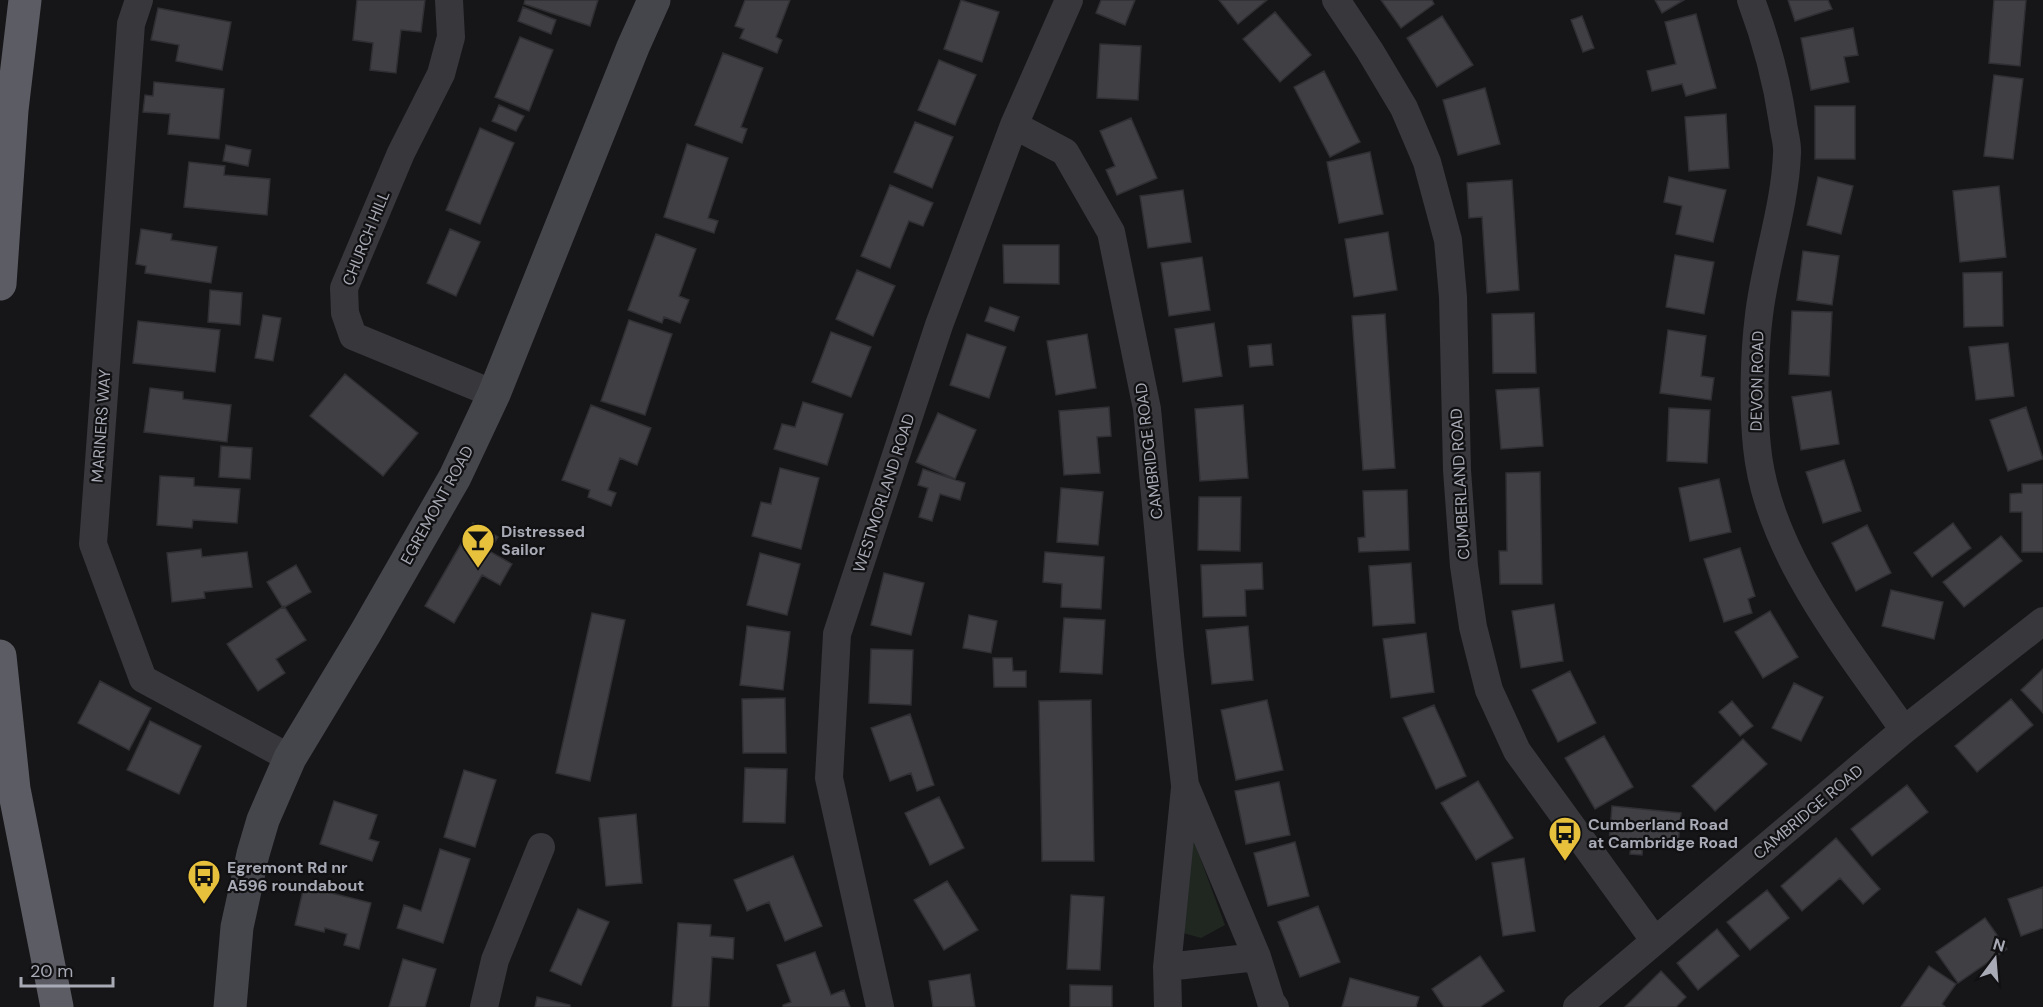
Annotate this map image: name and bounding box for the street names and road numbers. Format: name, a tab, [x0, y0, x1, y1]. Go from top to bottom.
street label: CHURCH HILL	[337, 187, 395, 289]
street label: DEVON ROAD	[1746, 330, 1768, 432]
street label: MARINERS WAY	[87, 369, 115, 483]
street label: CAMBRIDGE ROAD	[1130, 382, 1168, 520]
street label: CUMBERLAND ROAD	[1446, 408, 1474, 560]
street label: WESTMORLAND ROAD	[848, 411, 920, 575]
street label: EGREMONT ROAD	[396, 442, 478, 568]
street label: CAMBRIDGE ROAD	[1749, 760, 1867, 864]

